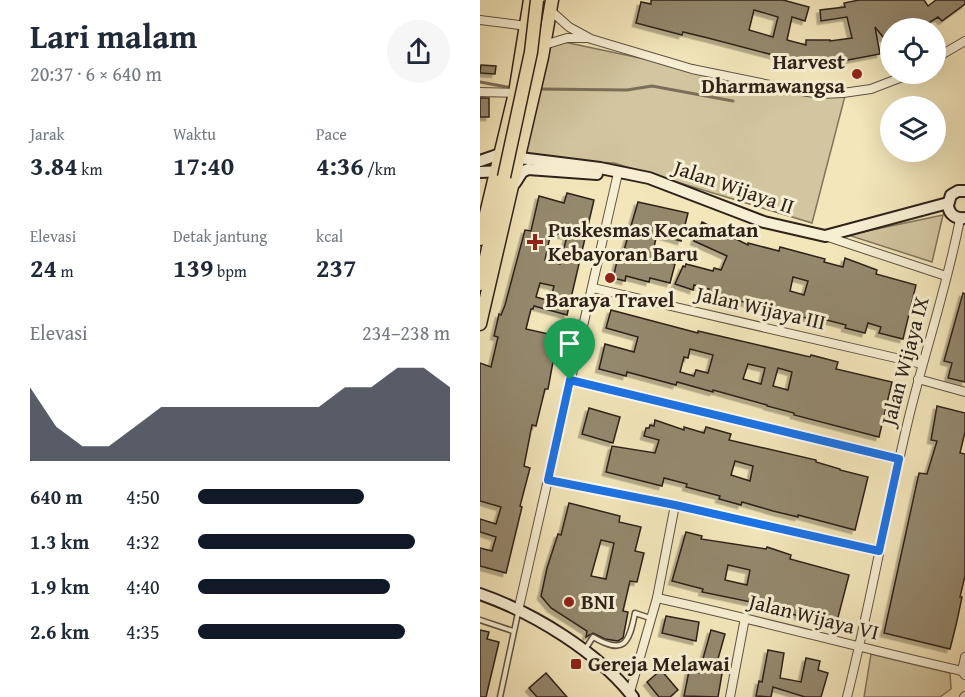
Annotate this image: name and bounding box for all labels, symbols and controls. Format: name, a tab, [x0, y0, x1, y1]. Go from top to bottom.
text: Lari malam	[30, 12, 197, 60]
map controls	[880, 18, 946, 162]
button: locate	[880, 18, 946, 84]
button: share	[387, 20, 450, 83]
place label: Harvest Dharmawangsa	[701, 46, 845, 101]
text: 20:37 · 6 × 640 m	[30, 59, 162, 88]
marker: Harvest Dharmawangsa	[850, 67, 864, 81]
button: layers	[880, 96, 946, 162]
text: Jarak	[30, 122, 65, 146]
text: Waktu	[173, 122, 216, 146]
text: Pace	[316, 122, 347, 146]
text: 3.84	[30, 146, 78, 185]
text: 17:40	[173, 146, 234, 185]
text: 4:36	[316, 146, 364, 185]
street label: Jalan Wijaya II	[667, 150, 799, 222]
text: km	[78, 157, 102, 181]
text: /km	[364, 157, 396, 181]
place label: Puskesmas Kecamatan Kebayoran Baru	[548, 214, 759, 269]
text: Elevasi	[30, 224, 76, 248]
text: Detak jantung	[173, 224, 267, 248]
text: kcal	[316, 224, 343, 248]
marker: Puskesmas Kecamatan Kebayoran Baru	[526, 233, 544, 251]
text: 24	[30, 248, 57, 287]
text: 139	[173, 248, 213, 287]
text: 237	[316, 248, 356, 287]
text: m	[57, 259, 74, 283]
text: bpm	[213, 259, 247, 283]
marker: Baraya Travel	[603, 271, 617, 285]
street label: Jalan Wijaya III	[690, 277, 829, 337]
place label: Baraya Travel	[545, 284, 675, 315]
street label: Jalan Wijaya IX	[872, 293, 937, 432]
text: Elevasi	[30, 318, 88, 347]
text: 234–238 m	[362, 318, 450, 347]
pin	[544, 318, 595, 380]
icon: arrive	[553, 327, 586, 360]
text: 640 m	[30, 482, 83, 511]
text: 4:50	[126, 482, 160, 511]
text: 1.3 km	[30, 527, 89, 556]
text: 4:32	[126, 527, 160, 556]
text: 1.9 km	[30, 572, 89, 601]
text: 4:40	[126, 572, 160, 601]
street label: Jalan Wijaya VI	[743, 585, 882, 648]
place label: BNI	[581, 586, 615, 617]
marker: BNI	[562, 595, 576, 609]
text: 2.6 km	[30, 617, 89, 646]
text: 4:35	[126, 617, 160, 646]
place label: Gereja Melawai	[588, 648, 730, 679]
marker: Gereja Melawai	[569, 657, 583, 671]

